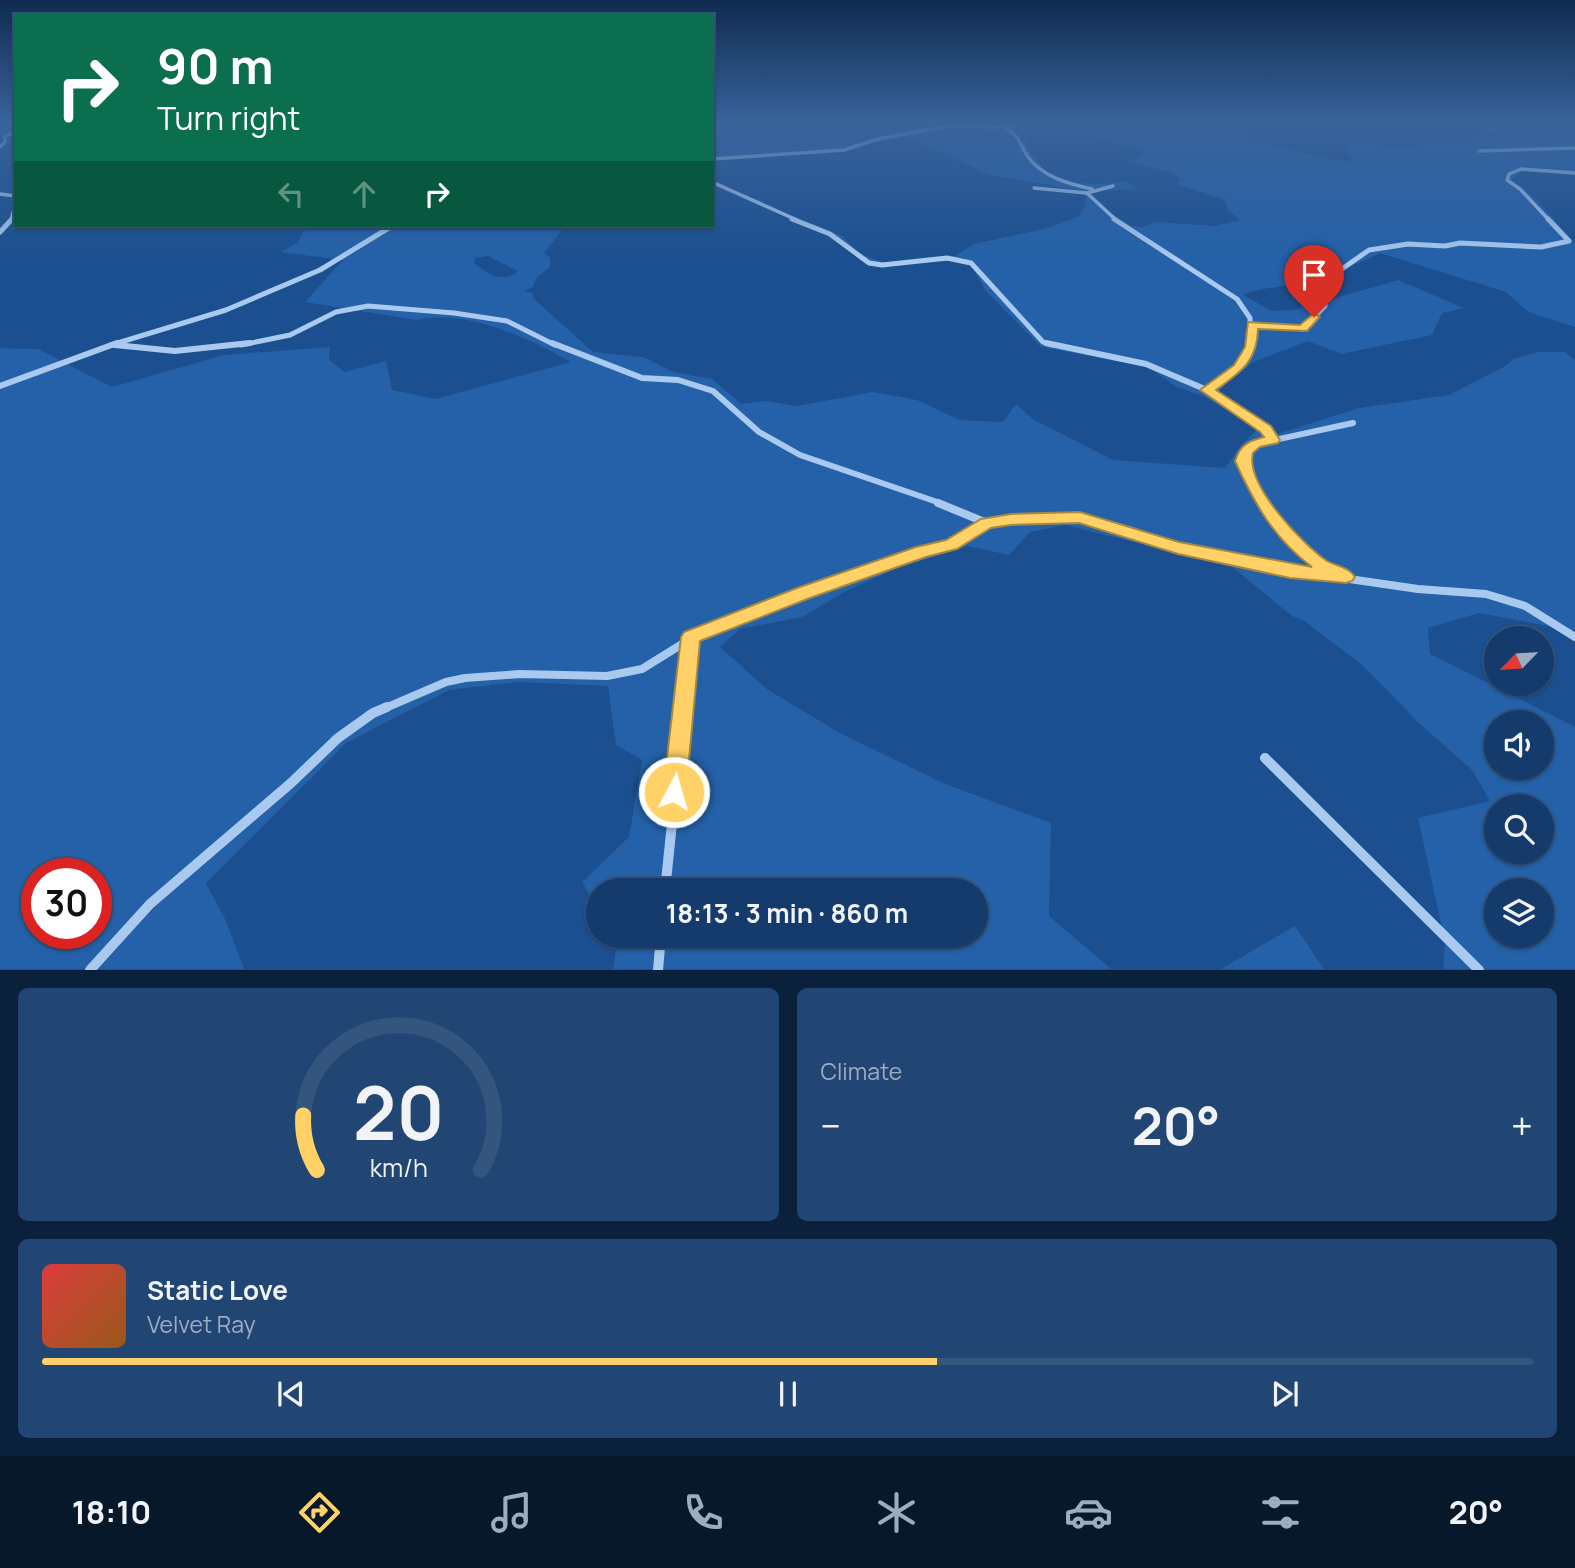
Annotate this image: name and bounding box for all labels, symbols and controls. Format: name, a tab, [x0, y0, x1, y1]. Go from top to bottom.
text: 90 m	[157, 32, 274, 99]
icon: right	[42, 42, 133, 133]
text: Turn right	[157, 96, 300, 140]
icon: left	[272, 175, 310, 213]
icon: ahead	[345, 175, 383, 213]
icon: right	[418, 175, 456, 213]
pin	[1284, 245, 1344, 317]
icon: arrive	[1295, 256, 1333, 294]
north arrow	[1484, 626, 1554, 696]
map controls	[1484, 626, 1554, 948]
button: sound	[1484, 710, 1554, 780]
position arrow	[637, 755, 711, 829]
button: search	[1484, 794, 1554, 864]
speed limit sign: 30	[21, 858, 112, 949]
button: layers	[1484, 878, 1554, 948]
text: 18:13 · 3 min · 860 m	[666, 895, 908, 931]
text: Climate	[821, 1055, 902, 1087]
text: 20	[353, 1063, 444, 1163]
text: 20°	[1132, 1090, 1220, 1161]
text: −	[821, 1099, 841, 1151]
text: +	[1511, 1099, 1533, 1151]
text: km/h	[369, 1150, 427, 1185]
text: Static Love	[147, 1272, 288, 1308]
text: Velvet Ray	[147, 1308, 256, 1340]
icon: previous	[272, 1375, 310, 1413]
icon: pause	[769, 1375, 807, 1413]
icon: next	[1266, 1375, 1304, 1413]
icon: directions	[295, 1488, 344, 1537]
icon: music	[487, 1488, 536, 1537]
icon: phone	[679, 1488, 728, 1537]
icon: climate	[872, 1488, 921, 1537]
icon: car	[1064, 1488, 1113, 1537]
icon: filters	[1256, 1488, 1305, 1537]
text: 18:10	[72, 1490, 151, 1534]
text: 20°	[1449, 1490, 1503, 1534]

